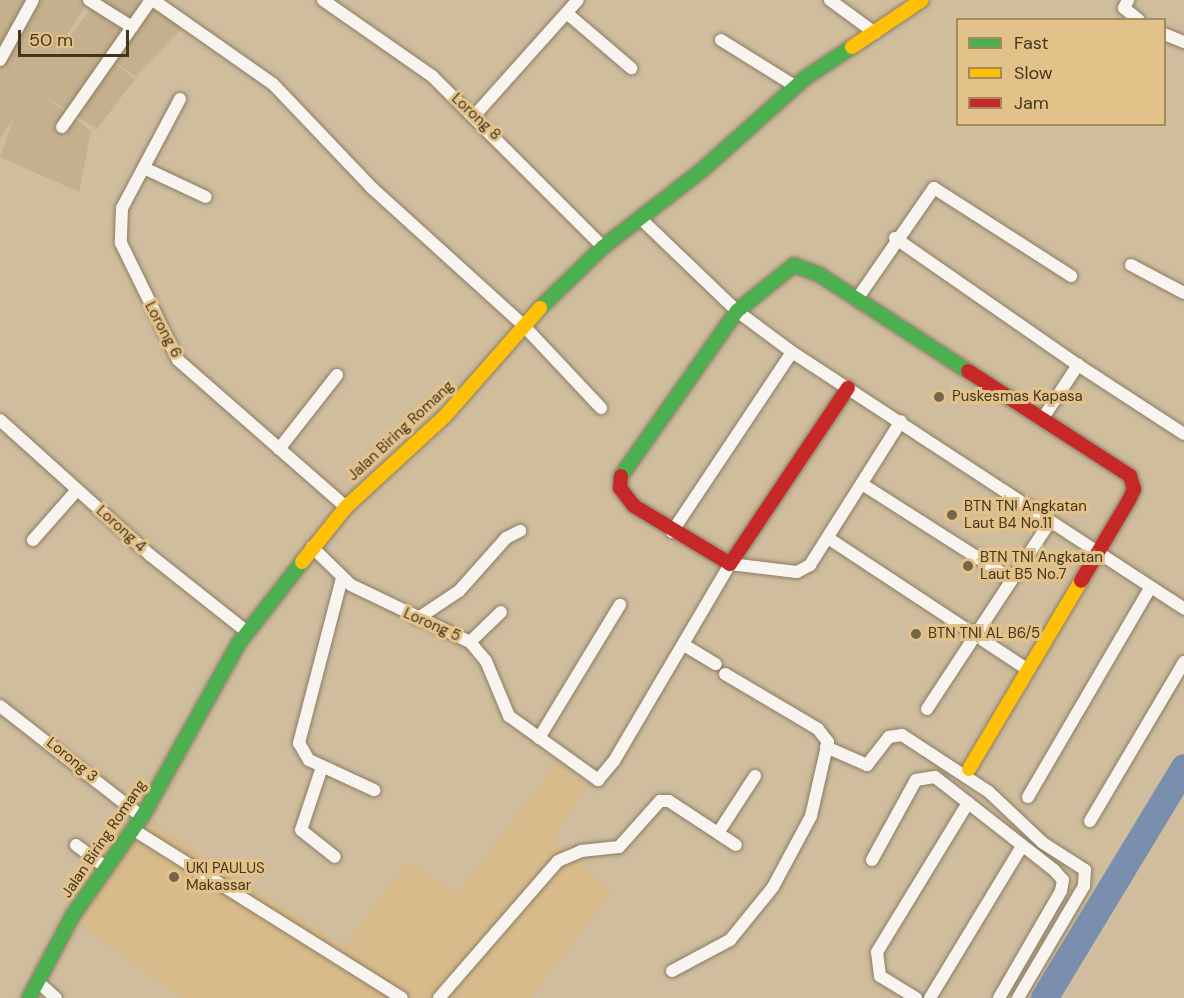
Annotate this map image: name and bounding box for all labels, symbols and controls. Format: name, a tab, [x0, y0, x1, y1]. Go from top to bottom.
scale bar	[21, 18, 132, 56]
legend	[956, 18, 1166, 126]
text: 50 m	[29, 28, 73, 52]
text: Fast	[1014, 31, 1049, 55]
text: Slow	[1014, 61, 1053, 85]
street label: Lorong 8	[448, 90, 504, 144]
text: Jam	[1014, 91, 1049, 115]
street label: Lorong 6	[141, 299, 185, 361]
street label: Jalan Biring Romang	[344, 377, 458, 485]
marker: Puskesmas Kapasa	[930, 388, 948, 406]
place label: Puskesmas Kapasa	[952, 388, 1083, 406]
place label: BTN TNI Angkatan Laut B4 No.11	[964, 497, 1087, 532]
street label: Lorong 4	[92, 502, 150, 556]
marker: BTN TNI Angkatan Laut B4 No.11	[945, 508, 959, 522]
place label: BTN TNI Angkatan Laut B5 No.7	[980, 548, 1103, 583]
marker: BTN TNI Angkatan Laut B5 No.7	[961, 559, 975, 573]
street label: Lorong 5	[401, 604, 463, 646]
place label: BTN TNI AL B6/5	[928, 625, 1040, 643]
marker: BTN TNI AL B6/5	[909, 627, 923, 641]
street label: Lorong 3	[43, 734, 101, 786]
street label: Jalan Biring Romang	[58, 777, 150, 901]
place label: UKI PAULUS Makassar	[186, 859, 265, 894]
marker: UKI PAULUS Makassar	[167, 870, 181, 884]

